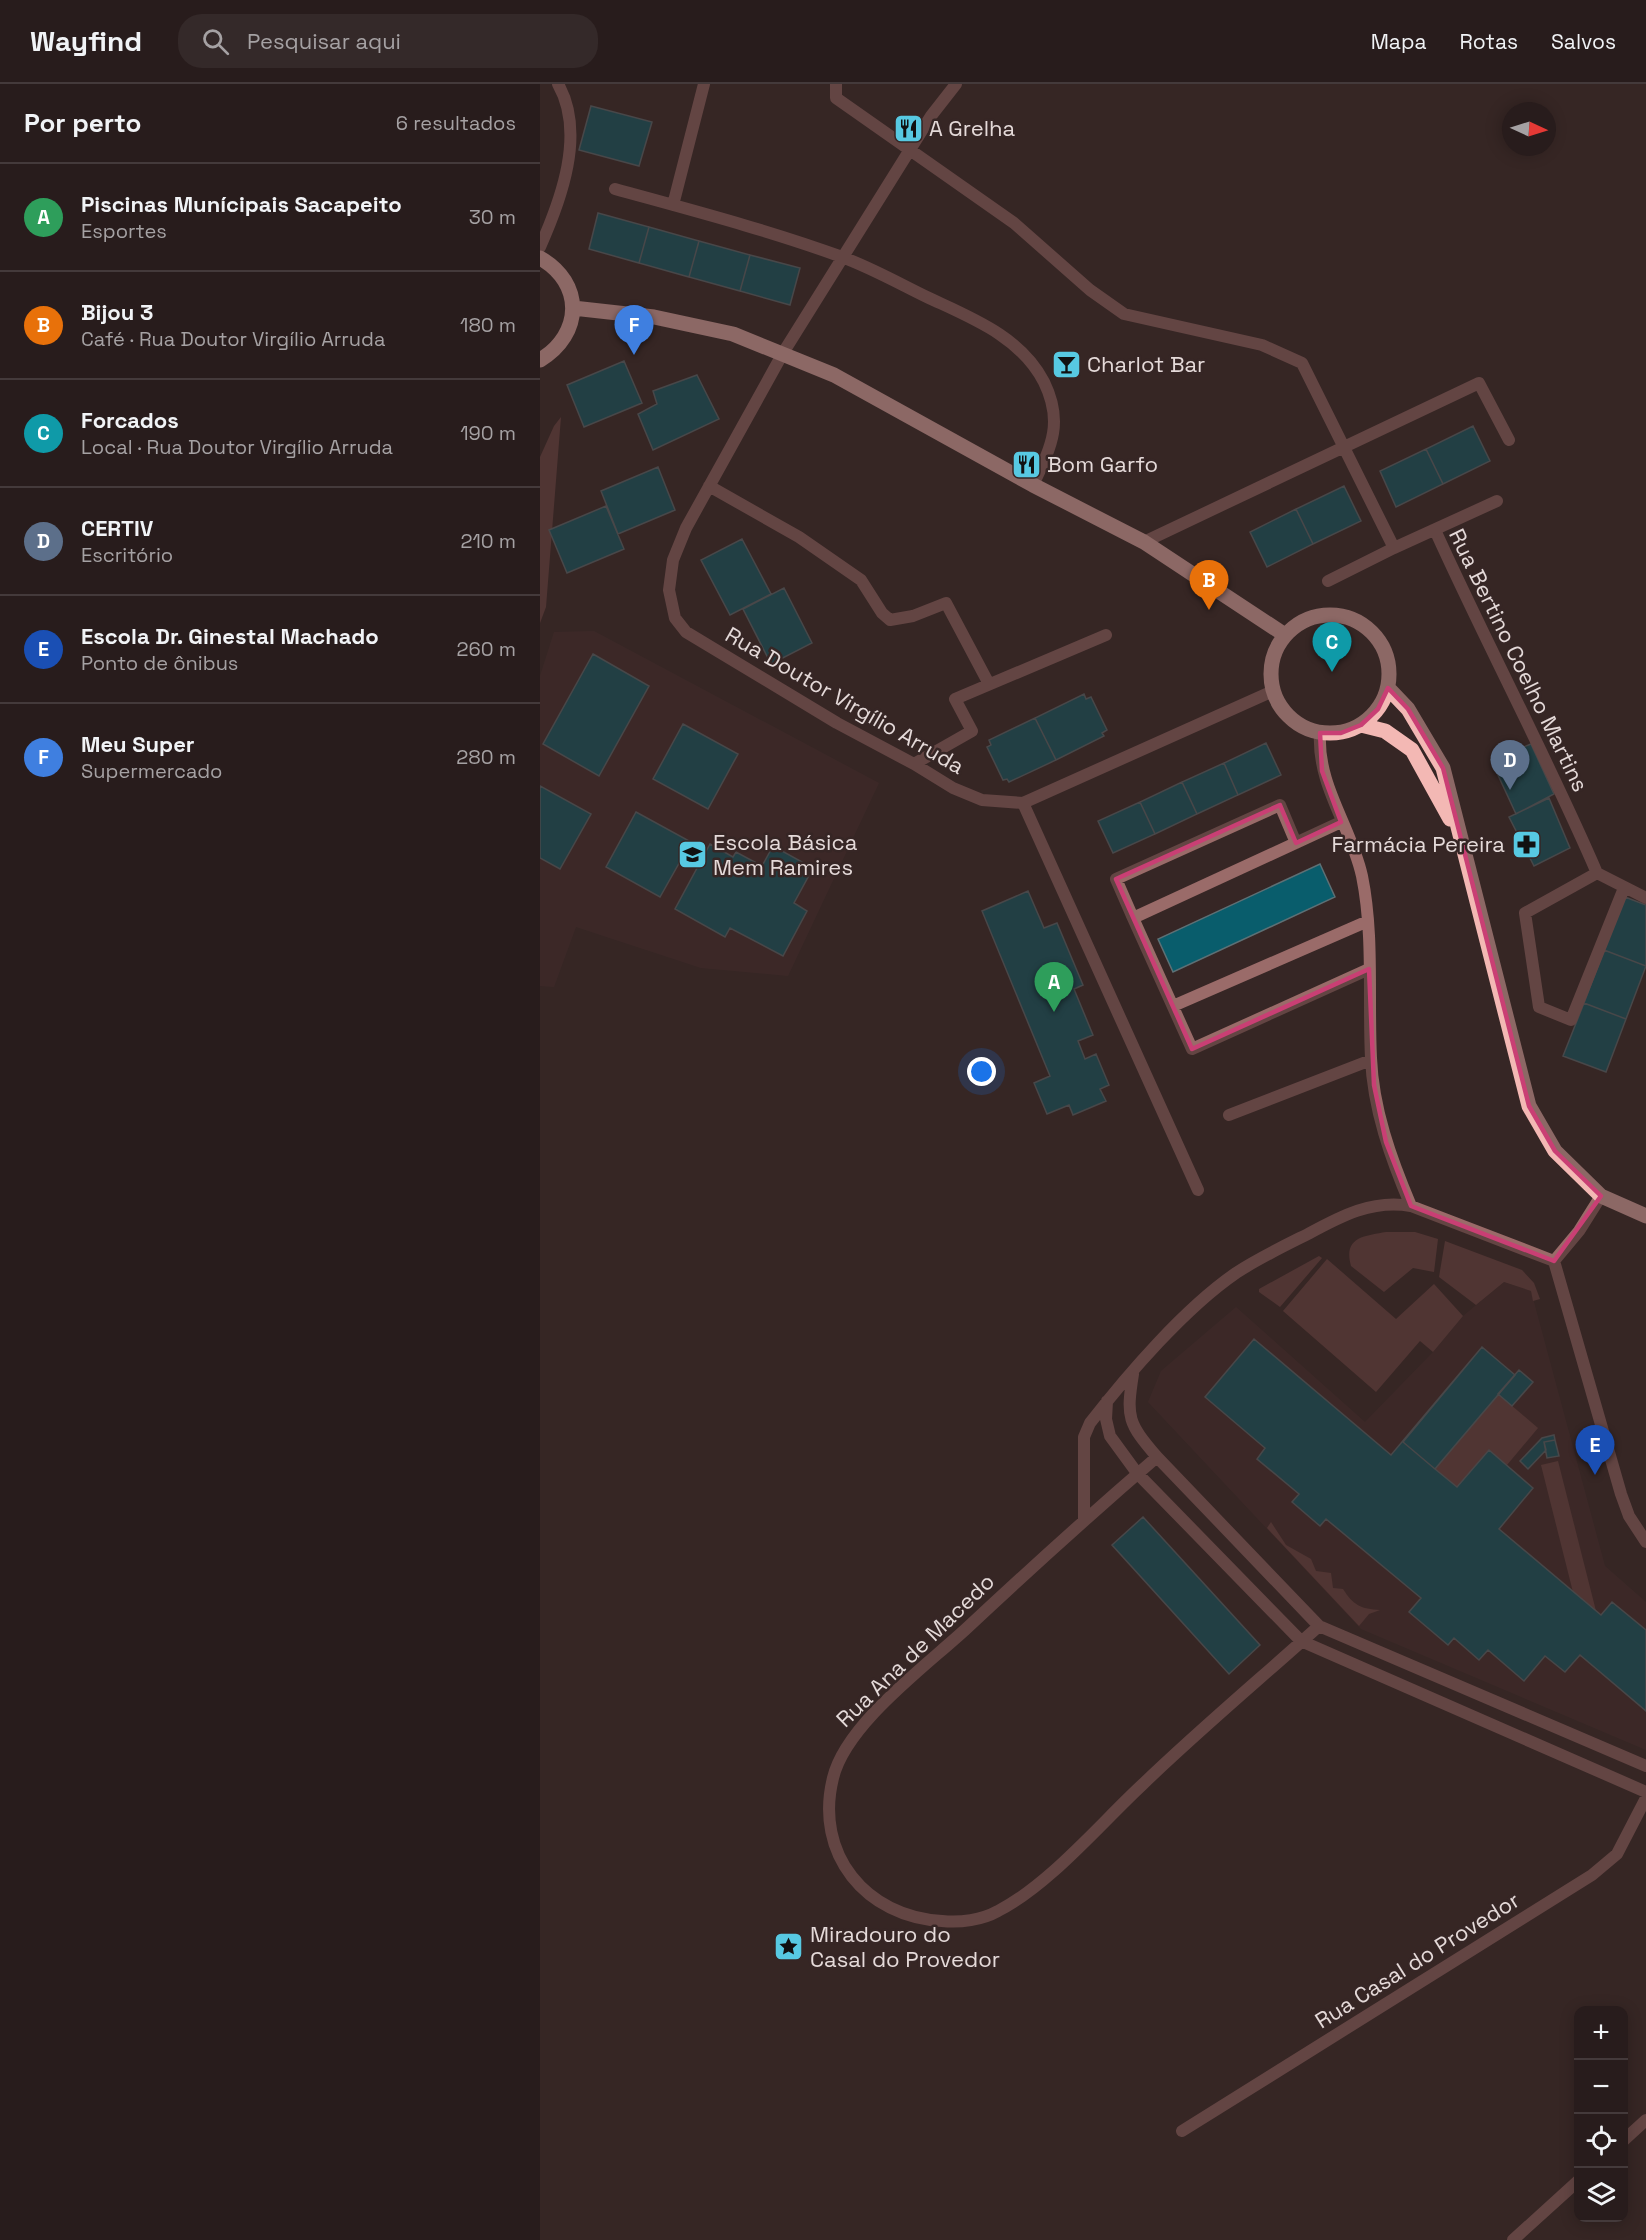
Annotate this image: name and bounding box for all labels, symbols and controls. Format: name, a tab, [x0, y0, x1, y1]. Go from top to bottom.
search box	[178, 14, 598, 68]
text: Wayfind	[30, 23, 142, 59]
icon: search	[199, 25, 232, 58]
text: Pesquisar aqui	[247, 27, 401, 55]
text: Mapa	[1371, 28, 1426, 55]
text: Rotas	[1459, 28, 1518, 55]
text: Salvos	[1551, 28, 1616, 55]
north arrow	[1502, 102, 1556, 156]
text: Por perto	[24, 106, 141, 140]
text: 6 resultados	[396, 110, 516, 136]
restaurant icon: A Grelha	[892, 112, 924, 144]
place label: A Grelha	[929, 114, 1016, 142]
text: Piscinas Munícipais Sacapeito	[81, 190, 402, 218]
text: A	[37, 204, 50, 230]
text: 30 m	[469, 204, 516, 230]
text: Esportes	[81, 218, 167, 244]
text: Bijou 3	[81, 298, 153, 326]
pin: F	[614, 306, 653, 355]
text: B	[37, 312, 50, 338]
text: 180 m	[460, 312, 516, 338]
text: Café · Rua Doutor Virgílio Arruda	[81, 326, 385, 352]
bar icon: Charlot Bar	[1050, 348, 1082, 380]
place label: Charlot Bar	[1087, 350, 1205, 378]
text: Forcados	[81, 406, 179, 434]
text: C	[37, 420, 50, 446]
text: 190 m	[460, 420, 516, 446]
text: Local · Rua Doutor Virgílio Arruda	[81, 434, 393, 460]
restaurant icon: Bom Garfo	[1010, 448, 1042, 480]
place label: Bom Garfo	[1047, 450, 1158, 478]
text: CERTIV	[81, 514, 153, 542]
street label: Rua Bertino Coelho Martins	[1443, 524, 1595, 796]
text: D	[37, 528, 50, 554]
text: 210 m	[460, 528, 516, 554]
text: Escritório	[81, 542, 173, 568]
pin: B	[1190, 560, 1228, 610]
street label: Rua Doutor Virgílio Arruda	[721, 620, 970, 780]
text: Escola Dr. Ginestal Machado	[81, 622, 379, 650]
pin: C	[1312, 622, 1352, 672]
text: E	[38, 636, 49, 662]
text: 260 m	[457, 636, 516, 662]
text: Ponto de ônibus	[81, 650, 238, 676]
text: Meu Super	[81, 730, 195, 758]
pin: D	[1490, 740, 1530, 790]
text: F	[38, 744, 49, 770]
text: 280 m	[456, 744, 516, 770]
text: Supermercado	[81, 758, 222, 784]
place label: Escola Básica Mem Ramires	[713, 828, 858, 881]
pharmacy icon: Farmácia Pereira	[1510, 828, 1542, 860]
place label: Farmácia Pereira	[1331, 830, 1505, 858]
school or university icon: Escola Básica Mem Ramires	[676, 839, 708, 871]
pin: A	[1034, 962, 1074, 1012]
your location	[967, 1057, 996, 1086]
pin: E	[1576, 1426, 1614, 1475]
street label: Rua Ana de Macedo	[830, 1567, 1000, 1733]
street label: Rua Casal do Provedor	[1310, 1886, 1524, 2034]
place label: Miradouro do Casal do Provedor	[810, 1920, 1000, 1973]
place icon: Miradouro do Casal do Provedor	[773, 1931, 805, 1963]
map controls	[1574, 2006, 1628, 2222]
button: +	[1574, 2006, 1628, 2060]
button: −	[1574, 2060, 1628, 2114]
button: locate	[1574, 2114, 1628, 2168]
button: layers	[1574, 2168, 1628, 2222]

